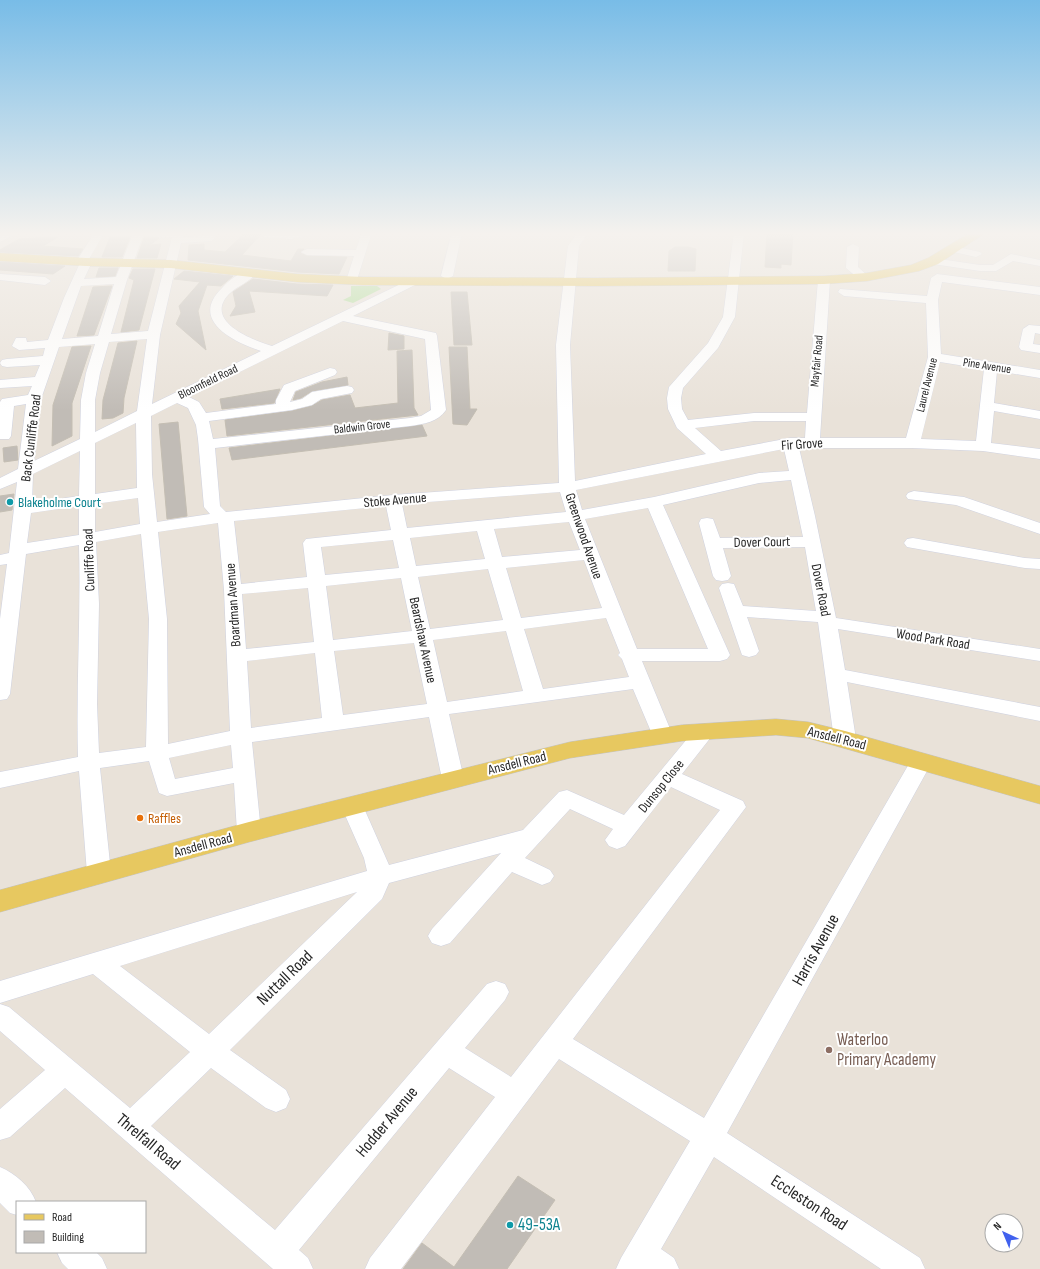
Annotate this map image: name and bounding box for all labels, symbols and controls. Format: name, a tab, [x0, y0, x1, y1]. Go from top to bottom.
street label: Mayfair Road	[807, 334, 827, 388]
street label: Pine Avenue	[962, 355, 1012, 377]
street label: Laurel Avenue	[913, 356, 941, 414]
street label: Bloomfield Road	[176, 361, 240, 403]
street label: Back Cunliffe Road	[17, 393, 45, 483]
street label: Baldwin Grove	[333, 417, 391, 437]
street label: Fir Grove	[781, 434, 823, 454]
street label: Stoke Avenue	[363, 489, 427, 511]
street label: Greenwood Avenue	[561, 491, 607, 581]
place label: Blakeholme Court	[18, 494, 101, 511]
marker: Blakeholme Court	[5, 497, 15, 507]
street label: Cunliffe Road	[79, 528, 99, 592]
street label: Dover Court	[734, 533, 790, 551]
street label: Dover Road	[808, 562, 834, 618]
street label: Boardman Avenue	[222, 563, 244, 647]
street label: Beardshaw Avenue	[406, 595, 440, 685]
street label: Wood Park Road	[895, 625, 971, 653]
street label: Ansdell Road	[805, 722, 868, 753]
street label: Ansdell Road	[485, 748, 548, 779]
street label: Dunsop Close	[634, 756, 688, 816]
place label: Raffles	[148, 810, 181, 827]
marker: Raffles	[135, 813, 145, 823]
street label: Ansdell Road	[171, 829, 234, 861]
street label: Harris Avenue	[788, 911, 844, 989]
street label: Nuttall Road	[253, 947, 317, 1009]
place label: Waterloo Primary Academy	[837, 1030, 936, 1070]
marker: Waterloo Primary Academy	[824, 1045, 834, 1055]
street label: Hodder Avenue	[352, 1083, 422, 1161]
street label: Threlfall Road	[112, 1110, 184, 1174]
street label: Eccleston Road	[767, 1171, 851, 1235]
legend	[16, 1201, 146, 1253]
text: Road	[52, 1210, 72, 1225]
north arrow	[984, 1213, 1024, 1253]
place label: 49-53A	[518, 1215, 561, 1235]
text: N	[991, 1219, 1004, 1233]
marker: 49-53A	[505, 1220, 515, 1230]
text: Building	[52, 1230, 84, 1245]

